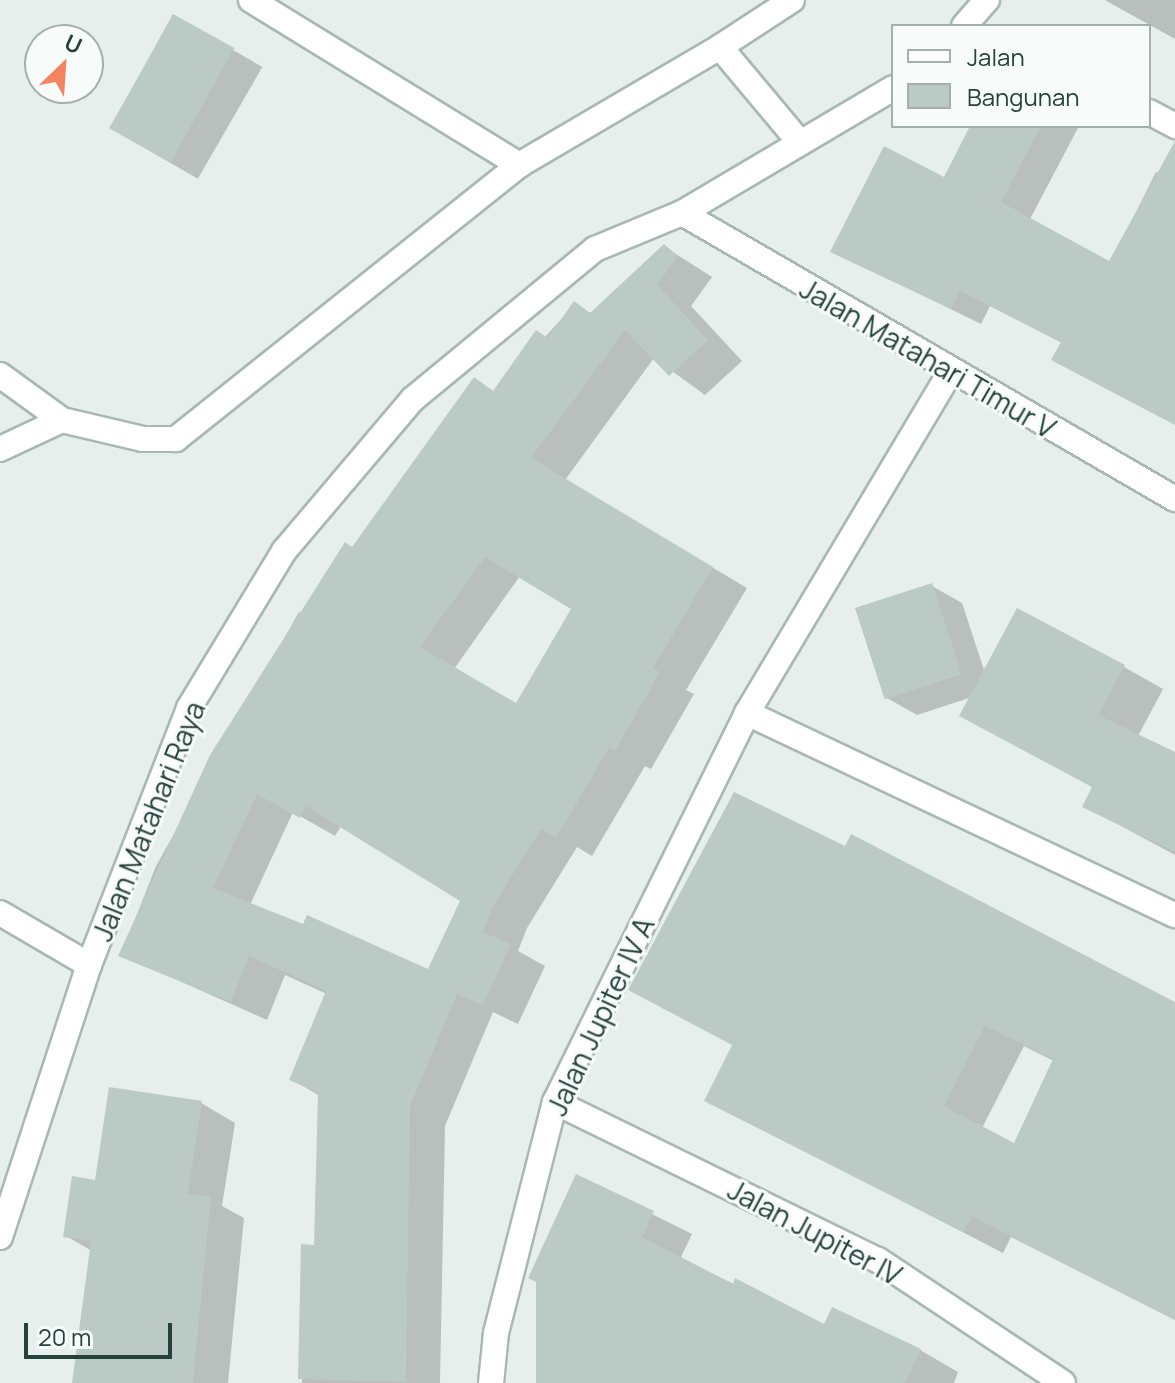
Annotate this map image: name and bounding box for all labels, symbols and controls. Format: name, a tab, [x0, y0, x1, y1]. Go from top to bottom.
north arrow	[24, 24, 104, 104]
legend	[891, 24, 1151, 128]
text: U	[60, 27, 87, 61]
text: Jalan	[967, 40, 1025, 73]
text: Bangunan	[967, 80, 1080, 113]
street label: Jalan Matahari Timur V	[794, 271, 1062, 445]
street label: Jalan Matahari Raya	[85, 696, 211, 946]
street label: Jalan Jupiter IV A	[539, 911, 661, 1121]
street label: Jalan Jupiter IV	[722, 1172, 908, 1292]
scale bar	[28, 1307, 176, 1357]
text: 20 m	[38, 1320, 91, 1353]

